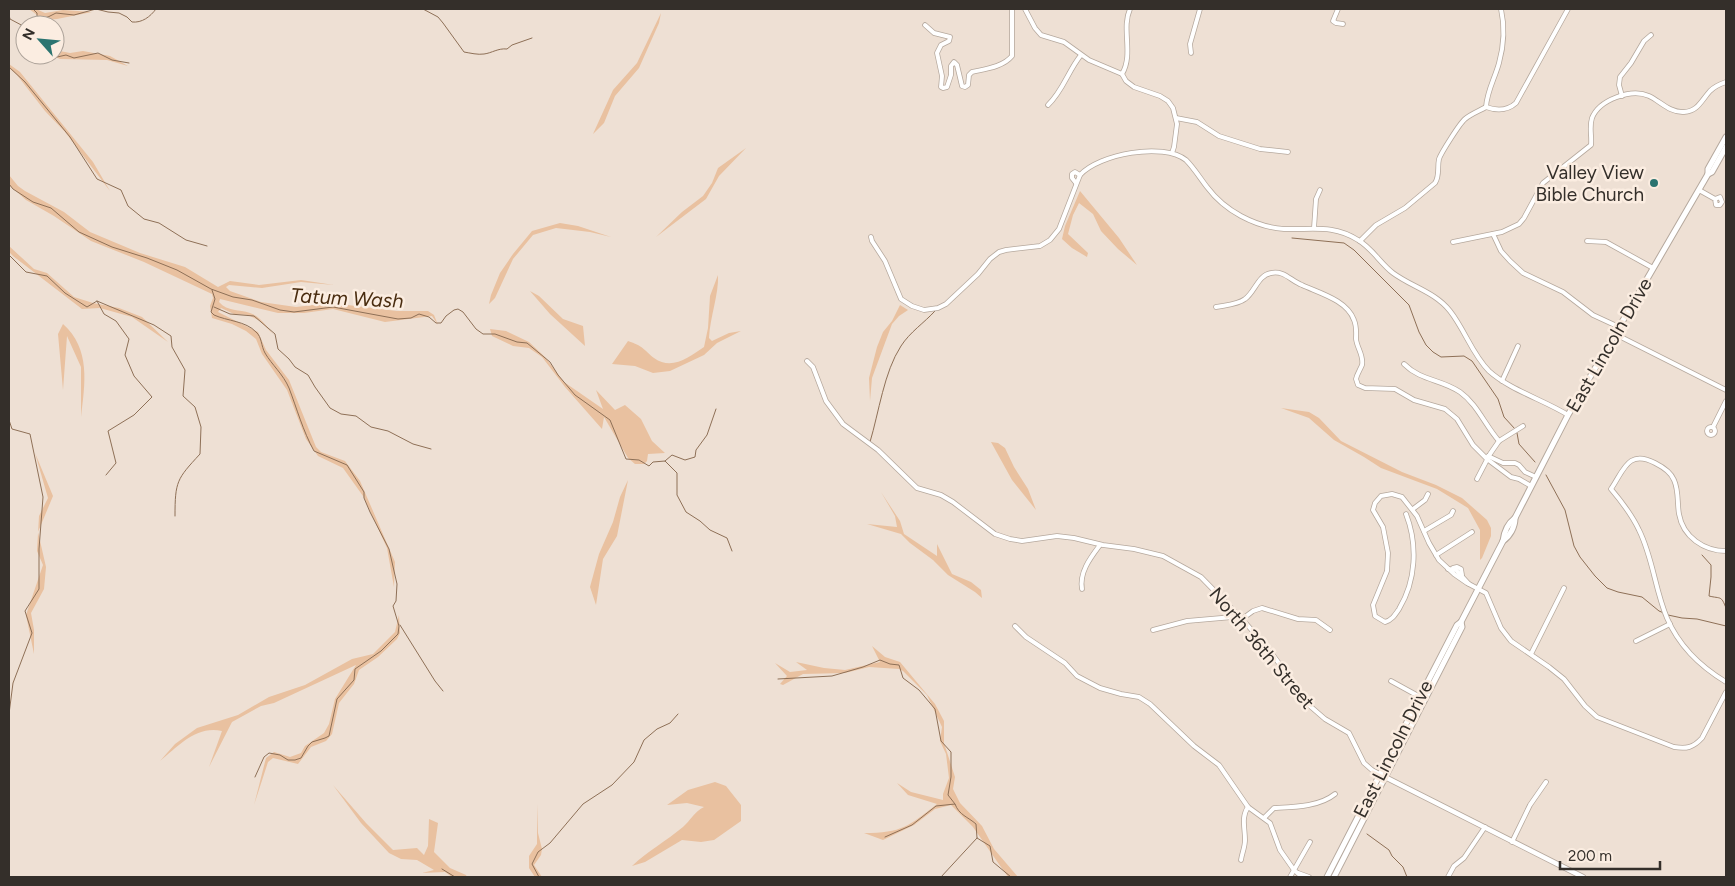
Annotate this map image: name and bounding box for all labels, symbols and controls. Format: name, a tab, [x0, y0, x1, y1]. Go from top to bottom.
north arrow	[15, 15, 65, 65]
text: N	[19, 26, 39, 43]
place label: Valley View Bible Church	[1535, 161, 1644, 206]
marker: Valley View Bible Church	[1648, 177, 1660, 189]
street label: East Lincoln Drive	[1561, 274, 1657, 416]
water label: Tatum Wash	[290, 283, 404, 313]
street label: North 36th Street	[1205, 583, 1319, 713]
street label: East Lincoln Drive	[1348, 676, 1438, 822]
scale bar	[1560, 838, 1660, 870]
text: 200 m	[1568, 847, 1612, 865]

